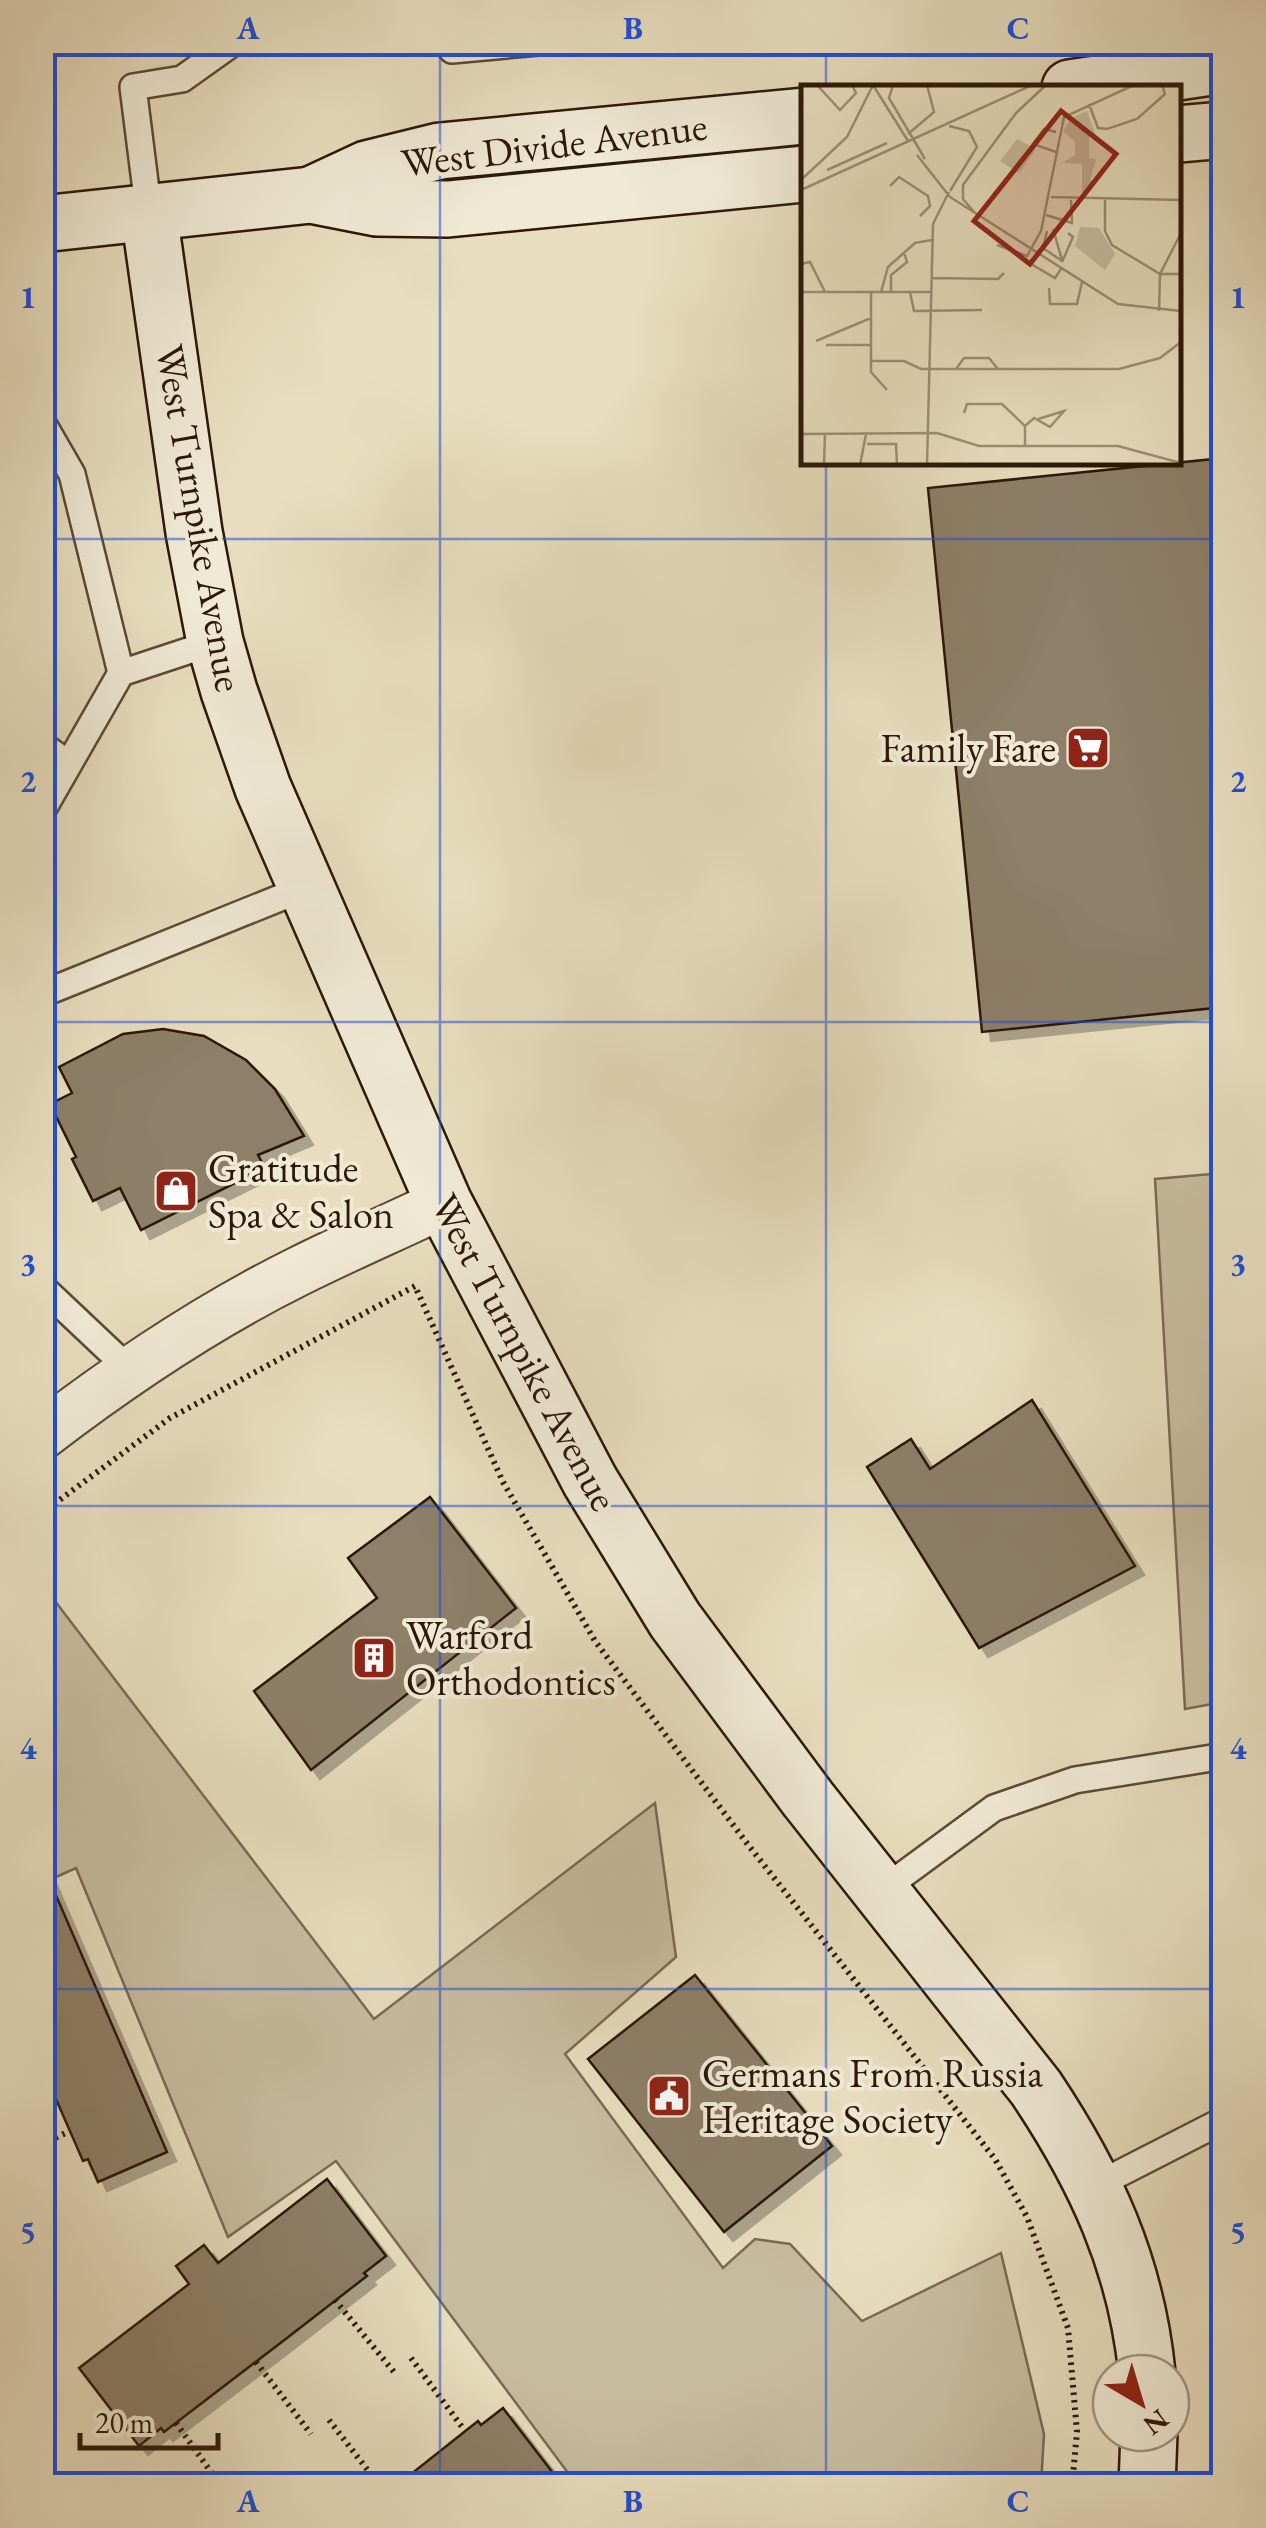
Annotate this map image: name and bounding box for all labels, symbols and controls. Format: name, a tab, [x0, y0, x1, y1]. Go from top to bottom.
text: A	[235, 7, 260, 49]
text: B	[623, 7, 643, 49]
text: C	[1007, 7, 1029, 49]
inset map	[801, 85, 1181, 465]
street label: West Divide Avenue	[398, 99, 710, 189]
text: 1	[20, 276, 36, 318]
text: 1	[1230, 276, 1246, 318]
street label: West Turnpike Avenue	[144, 340, 256, 696]
place label: Family Fare	[881, 722, 1056, 774]
supermarket icon: Family Fare	[1065, 725, 1111, 771]
text: 2	[20, 760, 37, 802]
text: 2	[1230, 760, 1247, 802]
place label: Gratitude Spa & Salon	[208, 1142, 394, 1240]
shop icon: Gratitude Spa & Salon	[153, 1168, 199, 1214]
street label: West Turnpike Avenue	[419, 1184, 631, 1520]
text: 3	[20, 1243, 36, 1285]
text: 3	[1230, 1243, 1246, 1285]
place label: Warford Orthodontics	[406, 1609, 616, 1707]
building icon: Warford Orthodontics	[351, 1635, 397, 1681]
text: 4	[20, 1727, 38, 1769]
text: 4	[1230, 1727, 1248, 1769]
place label: Germans From Russia Heritage Society	[702, 2047, 1043, 2145]
public building icon: Germans From Russia Heritage Society	[646, 2073, 692, 2119]
text: 5	[20, 2211, 36, 2253]
text: 5	[1230, 2211, 1246, 2253]
north arrow	[1091, 2353, 1191, 2453]
scale bar	[80, 2388, 218, 2450]
text: N	[1136, 2402, 1176, 2444]
text: 20 m	[95, 2403, 153, 2442]
text: A	[235, 2480, 260, 2522]
text: B	[623, 2480, 643, 2522]
text: C	[1007, 2480, 1029, 2522]

